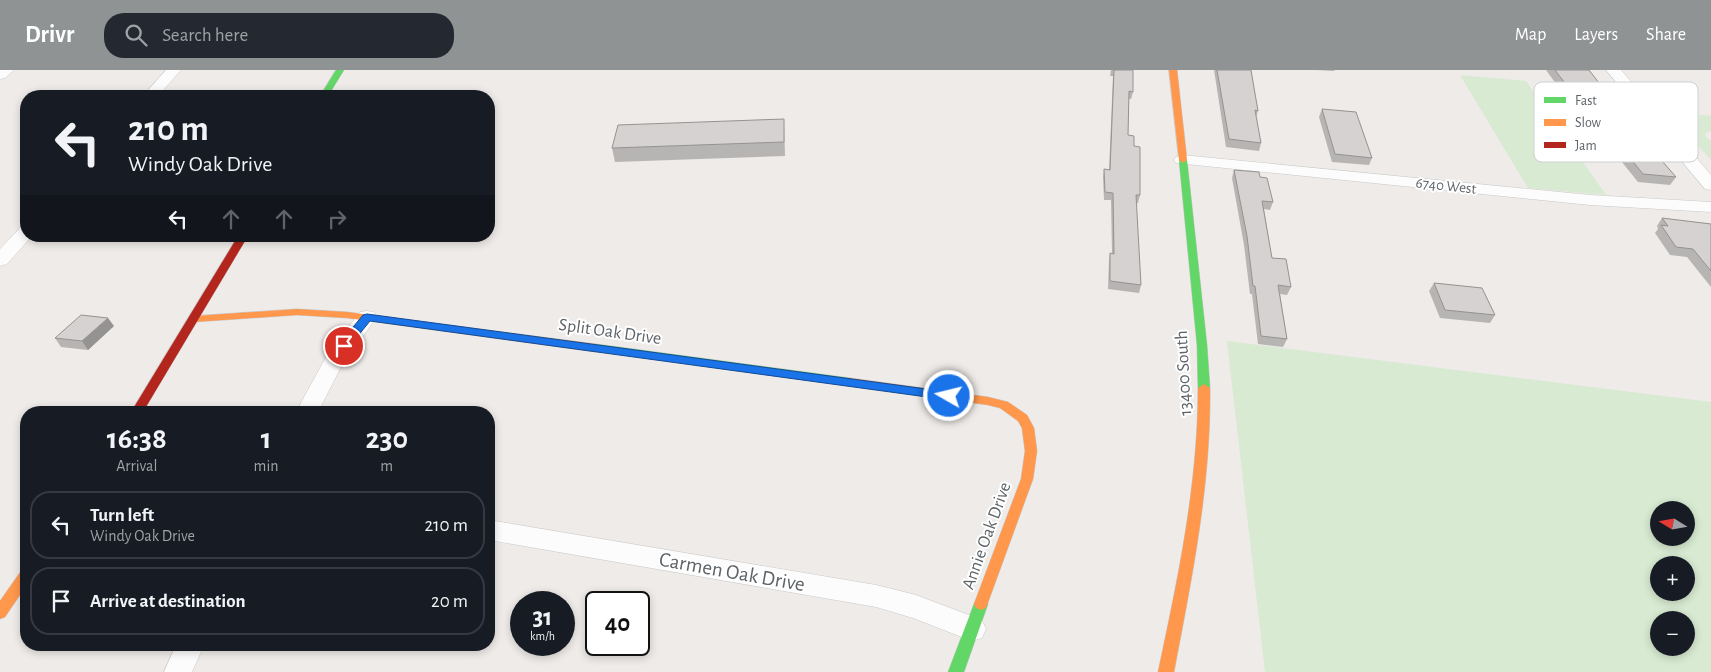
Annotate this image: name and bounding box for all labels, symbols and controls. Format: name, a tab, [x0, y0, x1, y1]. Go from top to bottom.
search box	[104, 13, 454, 58]
icon: search	[122, 21, 150, 49]
text: Drivr	[25, 23, 74, 47]
text: Search here	[162, 26, 248, 45]
text: Map	[1515, 26, 1546, 44]
text: Layers	[1574, 26, 1618, 44]
text: Share	[1646, 26, 1686, 44]
legend	[1534, 82, 1698, 162]
text: Fast	[1575, 94, 1597, 108]
icon: left	[45, 110, 110, 175]
text: 210 m	[128, 112, 209, 147]
text: Slow	[1575, 116, 1602, 130]
text: Jam	[1575, 139, 1597, 153]
text: Windy Oak Drive	[128, 153, 272, 175]
street label: 6740 West	[1415, 175, 1477, 197]
icon: left	[164, 205, 192, 233]
icon: ahead	[217, 205, 245, 233]
icon: ahead	[270, 205, 298, 233]
icon: right	[323, 205, 351, 233]
street label: Split Oak Drive	[557, 316, 663, 348]
pin	[323, 325, 365, 367]
street label: 13400 South	[1173, 330, 1195, 416]
icon: arrive	[330, 332, 358, 360]
position arrow	[922, 369, 974, 421]
text: 16:38	[107, 424, 167, 454]
text: 1	[261, 424, 271, 454]
text: 230	[365, 424, 408, 454]
text: Arrival	[116, 458, 157, 474]
text: min	[254, 458, 279, 474]
text: m	[380, 458, 393, 474]
street label: Annie Oak Drive	[959, 480, 1015, 592]
north arrow	[1650, 501, 1695, 546]
map controls	[1650, 501, 1695, 656]
text: Turn left	[90, 506, 154, 525]
icon: left	[47, 511, 75, 539]
text: 210 m	[424, 516, 468, 535]
text: Windy Oak Drive	[90, 528, 195, 544]
street label: Carmen Oak Drive	[657, 549, 807, 595]
button: +	[1650, 556, 1695, 601]
icon: arrive	[47, 587, 75, 615]
speed limit sign: 40	[585, 591, 650, 656]
text: Arrive at destination	[90, 592, 246, 611]
text: 20 m	[431, 592, 468, 611]
text: 31	[533, 605, 552, 630]
button: −	[1650, 611, 1695, 656]
text: km/h	[530, 630, 555, 642]

